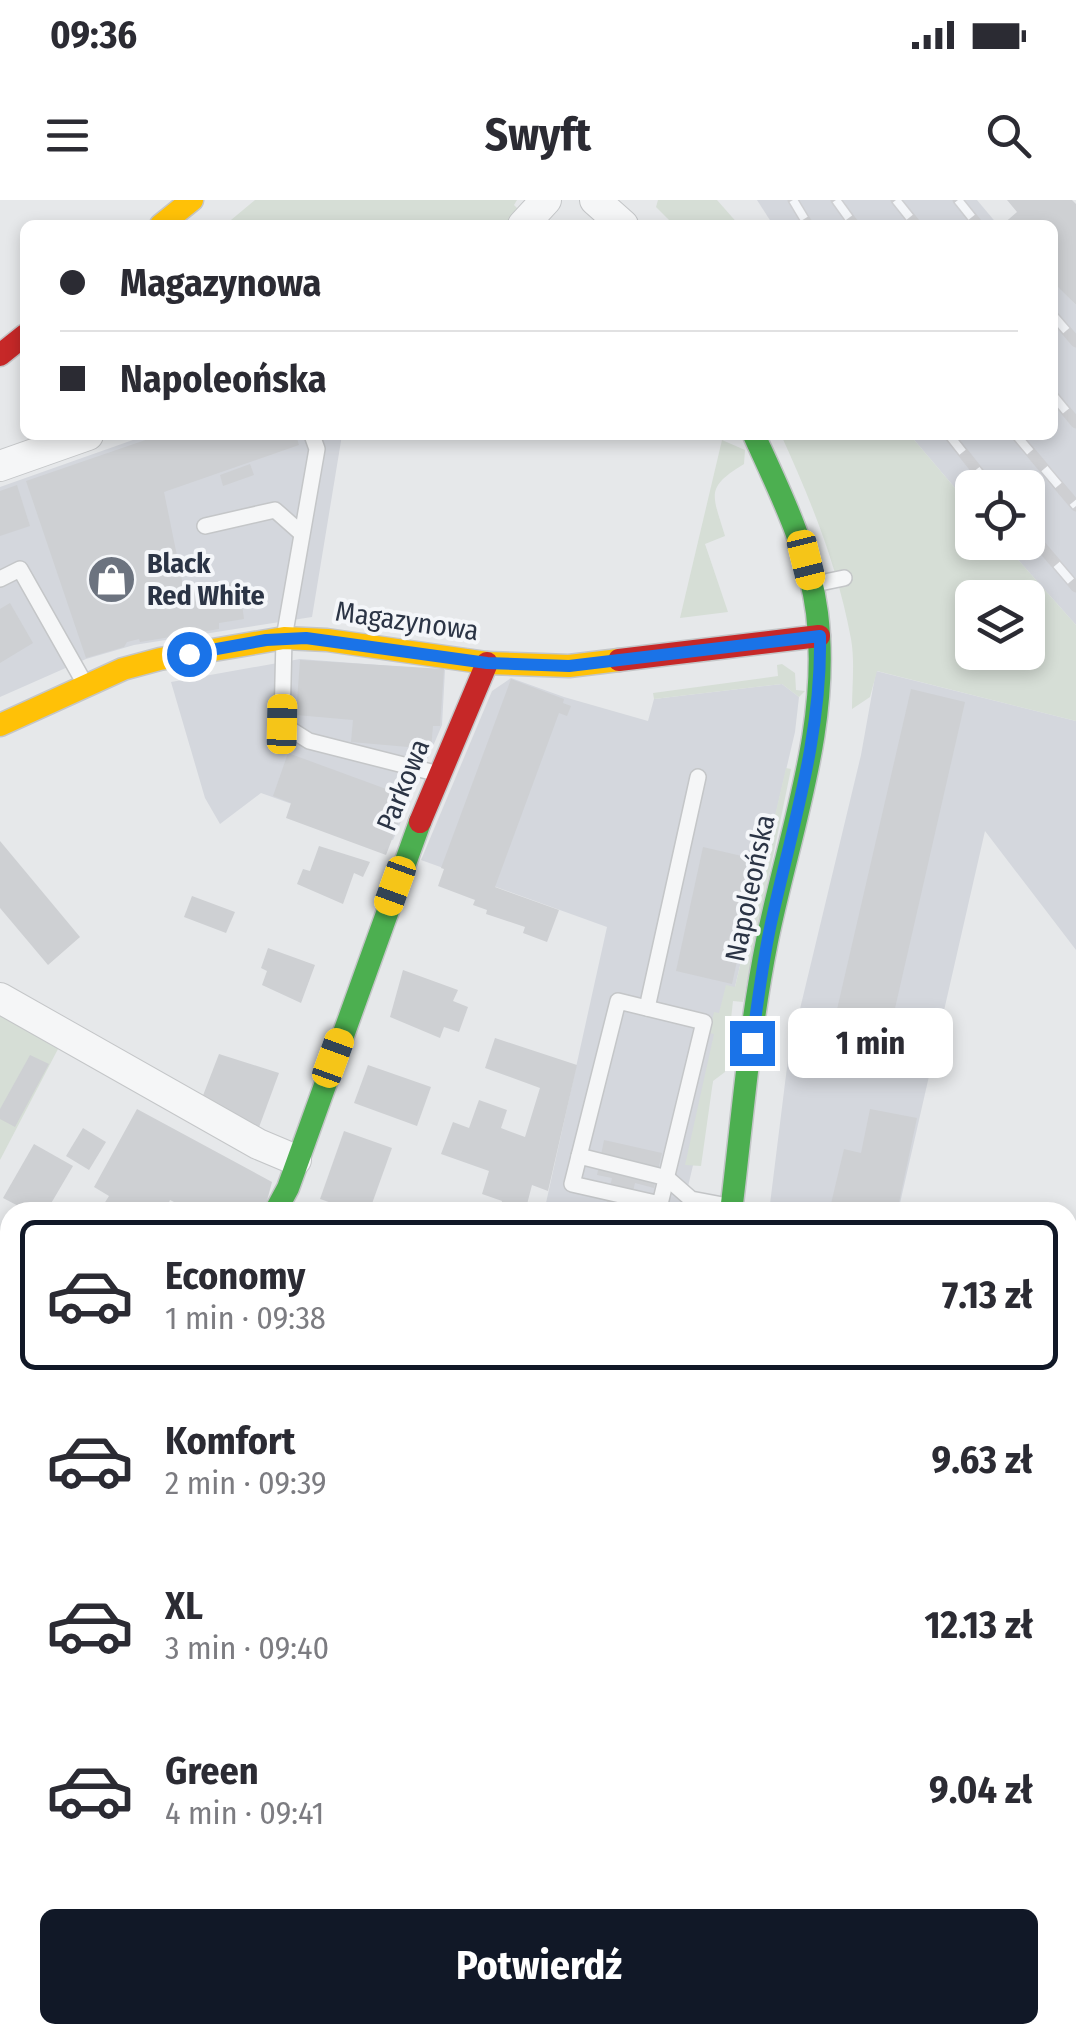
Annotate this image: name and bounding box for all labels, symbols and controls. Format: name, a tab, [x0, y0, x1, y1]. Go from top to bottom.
text: 09:36	[50, 12, 137, 58]
icon: menu	[40, 108, 95, 163]
text: Swyft	[485, 108, 591, 162]
icon: search	[981, 108, 1036, 163]
text: Magazynowa	[120, 260, 321, 306]
text: Napoleońska	[120, 356, 327, 402]
map controls	[955, 470, 1045, 670]
button: locate	[955, 470, 1045, 560]
car	[784, 527, 828, 593]
place label: Black Red White	[147, 547, 265, 612]
shop icon: Black Red White	[86, 553, 138, 605]
button: layers	[955, 580, 1045, 670]
street label: Magazynowa	[333, 595, 481, 647]
route start	[167, 632, 212, 677]
car	[266, 694, 298, 754]
street label: Parkowa	[370, 734, 436, 836]
street label: Napoleońska	[718, 812, 782, 964]
car	[371, 853, 419, 919]
callout: 1 min	[787, 1008, 952, 1078]
route end	[730, 1021, 775, 1066]
text: 1 min	[836, 1024, 905, 1062]
car	[309, 1025, 357, 1091]
icon: car	[45, 1250, 135, 1340]
text: Economy	[165, 1253, 305, 1299]
text: 7.13 zł	[942, 1272, 1033, 1318]
text: 1 min · 09:38	[165, 1299, 326, 1337]
icon: car	[45, 1415, 135, 1505]
text: Komfort	[165, 1418, 295, 1464]
text: 9.63 zł	[932, 1437, 1033, 1483]
text: 2 min · 09:39	[165, 1464, 327, 1502]
icon: car	[45, 1580, 135, 1670]
text: XL	[165, 1583, 203, 1629]
text: 12.13 zł	[924, 1602, 1033, 1648]
text: 3 min · 09:40	[165, 1629, 329, 1667]
icon: car	[45, 1745, 135, 1835]
text: Green	[165, 1748, 259, 1794]
text: 9.04 zł	[929, 1767, 1033, 1813]
text: 4 min · 09:41	[165, 1794, 324, 1832]
button: Potwierdź	[40, 1909, 1038, 2024]

